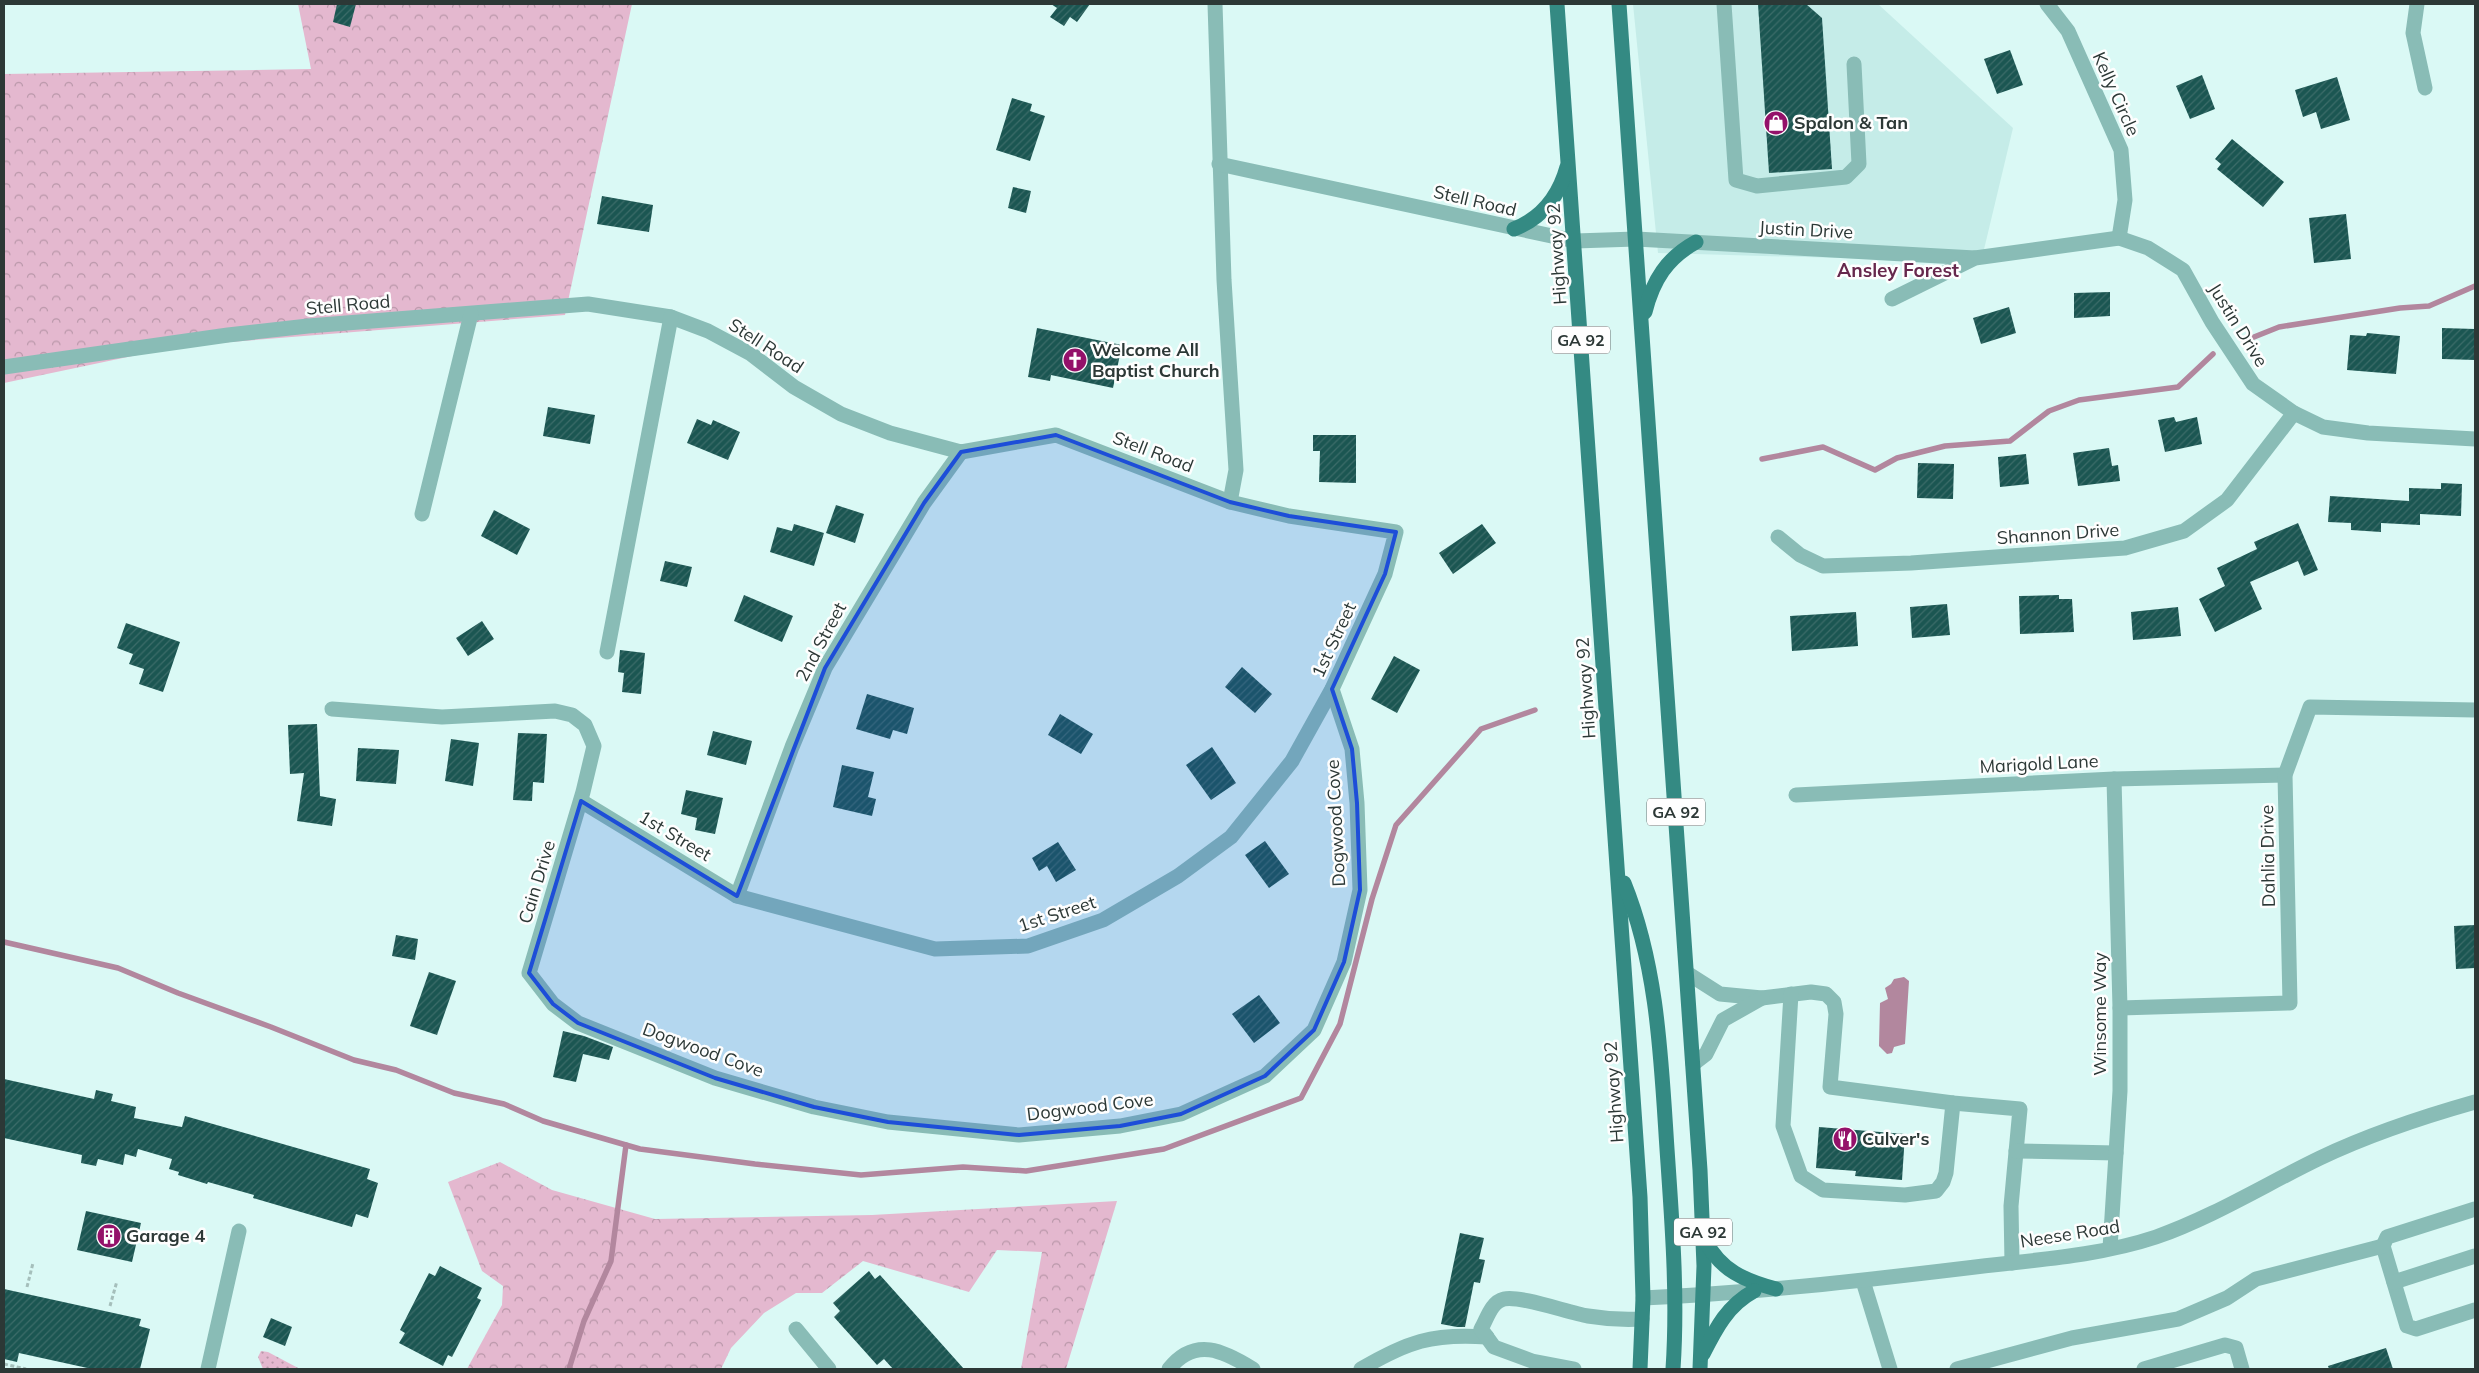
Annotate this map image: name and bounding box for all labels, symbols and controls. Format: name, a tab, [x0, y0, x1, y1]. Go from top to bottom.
street label: Kelly Circle	[2088, 48, 2145, 140]
shop icon: Spalon & Tan	[1763, 110, 1789, 136]
place label: Spalon & Tan	[1794, 111, 1908, 134]
street label: Stell Road	[1431, 180, 1519, 221]
street label: Highway 92	[1541, 203, 1572, 305]
street label: Justin Drive	[1758, 216, 1854, 243]
district label: Ansley Forest	[1837, 258, 1959, 282]
street label: Justin Drive	[2204, 279, 2273, 371]
street label: Stell Road	[305, 289, 391, 320]
street label: Stell Road	[725, 313, 808, 378]
road number: GA 92	[1552, 326, 1610, 354]
place label: Welcome All Baptist Church	[1092, 338, 1220, 382]
church icon: Welcome All Baptist Church	[1062, 347, 1088, 373]
street label: Stell Road	[1110, 426, 1197, 477]
street label: Shannon Drive	[1996, 518, 2120, 549]
street label: 2nd Street	[790, 598, 851, 685]
street label: 1st Street	[1306, 598, 1361, 681]
street label: Highway 92	[1570, 637, 1601, 739]
street label: Marigold Lane	[1979, 749, 2099, 778]
street label: Dogwood Cove	[1321, 759, 1350, 887]
road number: GA 92	[1647, 799, 1705, 826]
street label: 1st Street	[635, 805, 716, 866]
street label: Dahlia Drive	[2255, 805, 2280, 907]
street label: Cain Drive	[513, 837, 560, 926]
street label: 1st Street	[1015, 890, 1099, 937]
street label: Winsome Way	[2088, 952, 2111, 1076]
street label: Dogwood Cove	[639, 1017, 767, 1082]
street label: Highway 92	[1598, 1041, 1629, 1143]
street label: Dogwood Cove	[1025, 1087, 1154, 1126]
restaurant icon: Culver's	[1832, 1126, 1858, 1152]
place label: Culver's	[1862, 1127, 1929, 1150]
street label: Neese Road	[2018, 1214, 2121, 1253]
road number: GA 92	[1674, 1218, 1732, 1246]
building icon: Garage 4	[96, 1223, 122, 1249]
place label: Garage 4	[126, 1224, 206, 1247]

